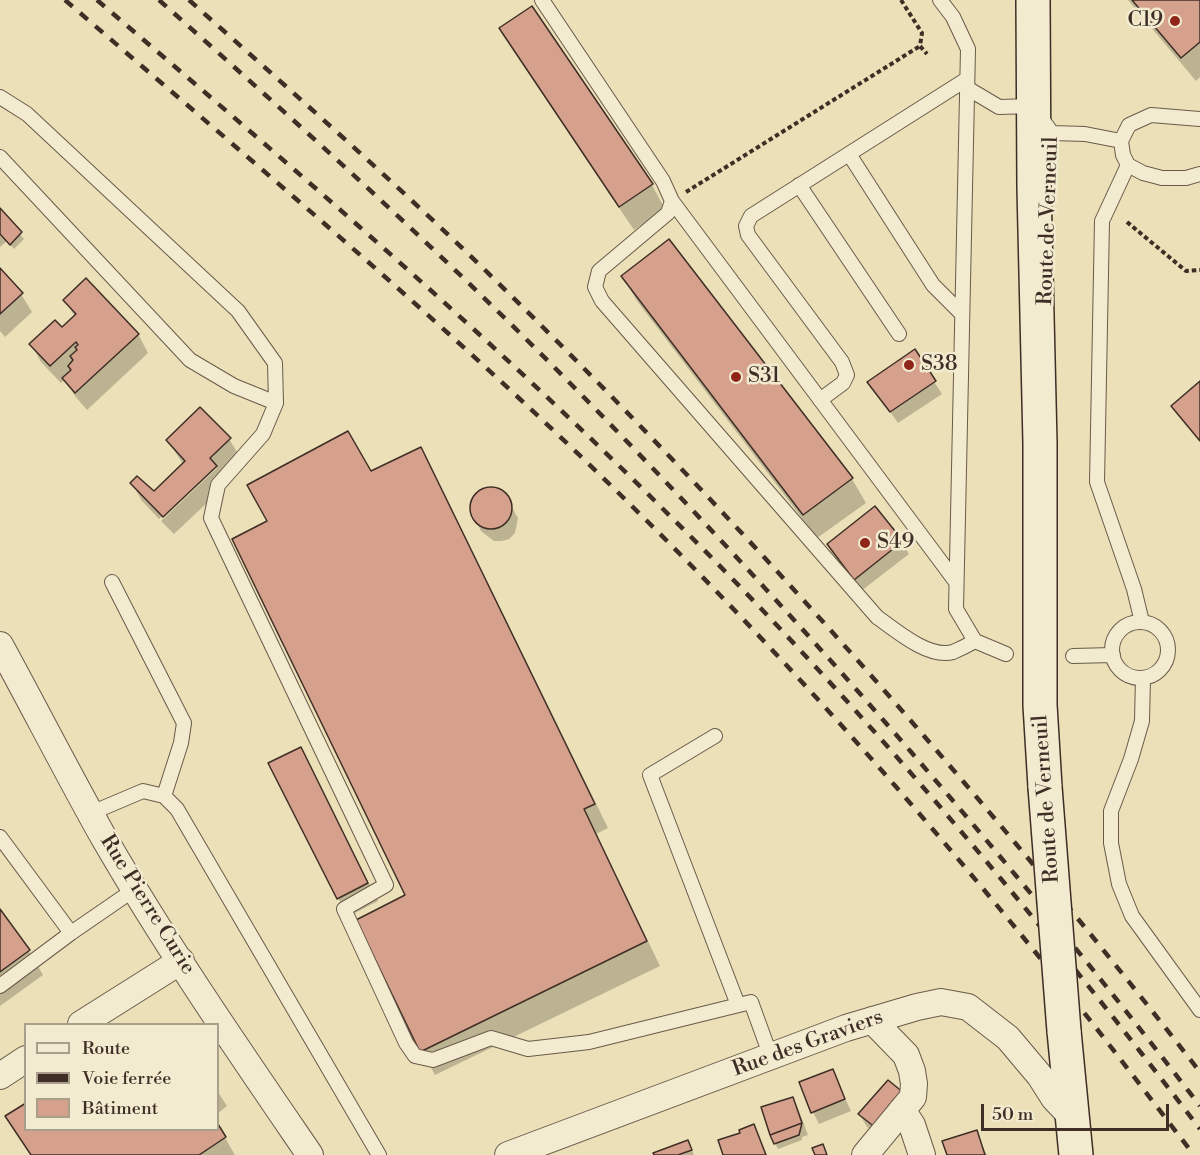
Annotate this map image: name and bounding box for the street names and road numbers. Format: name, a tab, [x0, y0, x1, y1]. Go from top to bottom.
street label: Route de Verneuil	[1033, 136, 1065, 306]
street label: Route de Verneuil	[1029, 714, 1065, 884]
street label: Rue Pierre Curie	[94, 830, 200, 980]
street label: Rue des Graviers	[729, 1005, 887, 1083]

